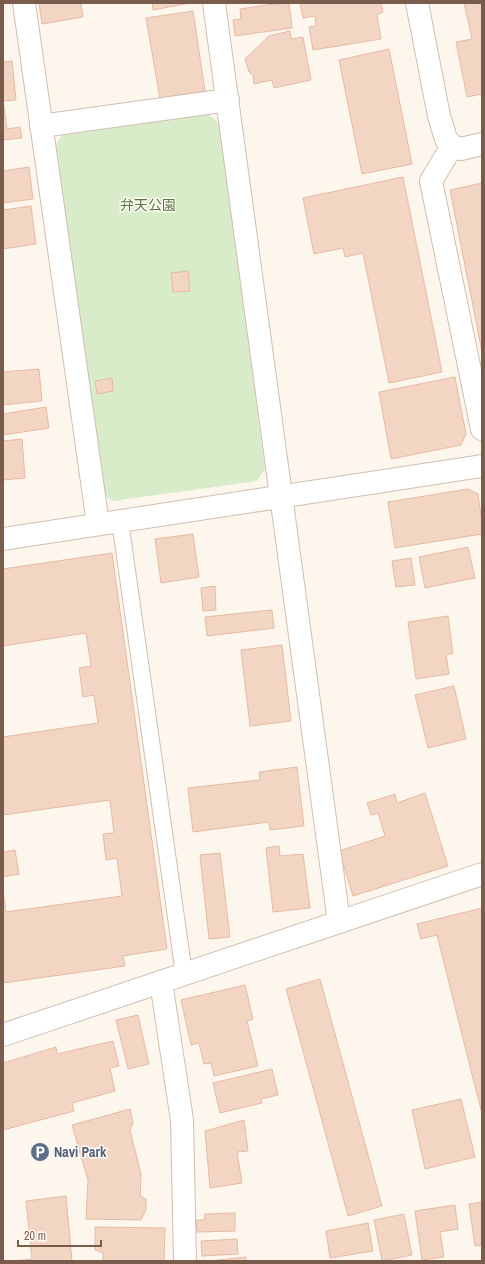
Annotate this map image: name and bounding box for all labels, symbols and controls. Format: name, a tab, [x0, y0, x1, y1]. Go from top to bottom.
park label: 弁天公園	[120, 196, 176, 214]
parking icon: Navi Park	[29, 1141, 51, 1163]
place label: Navi Park	[54, 1143, 107, 1161]
scale bar	[18, 1222, 101, 1248]
text: 20 m	[24, 1228, 46, 1244]

